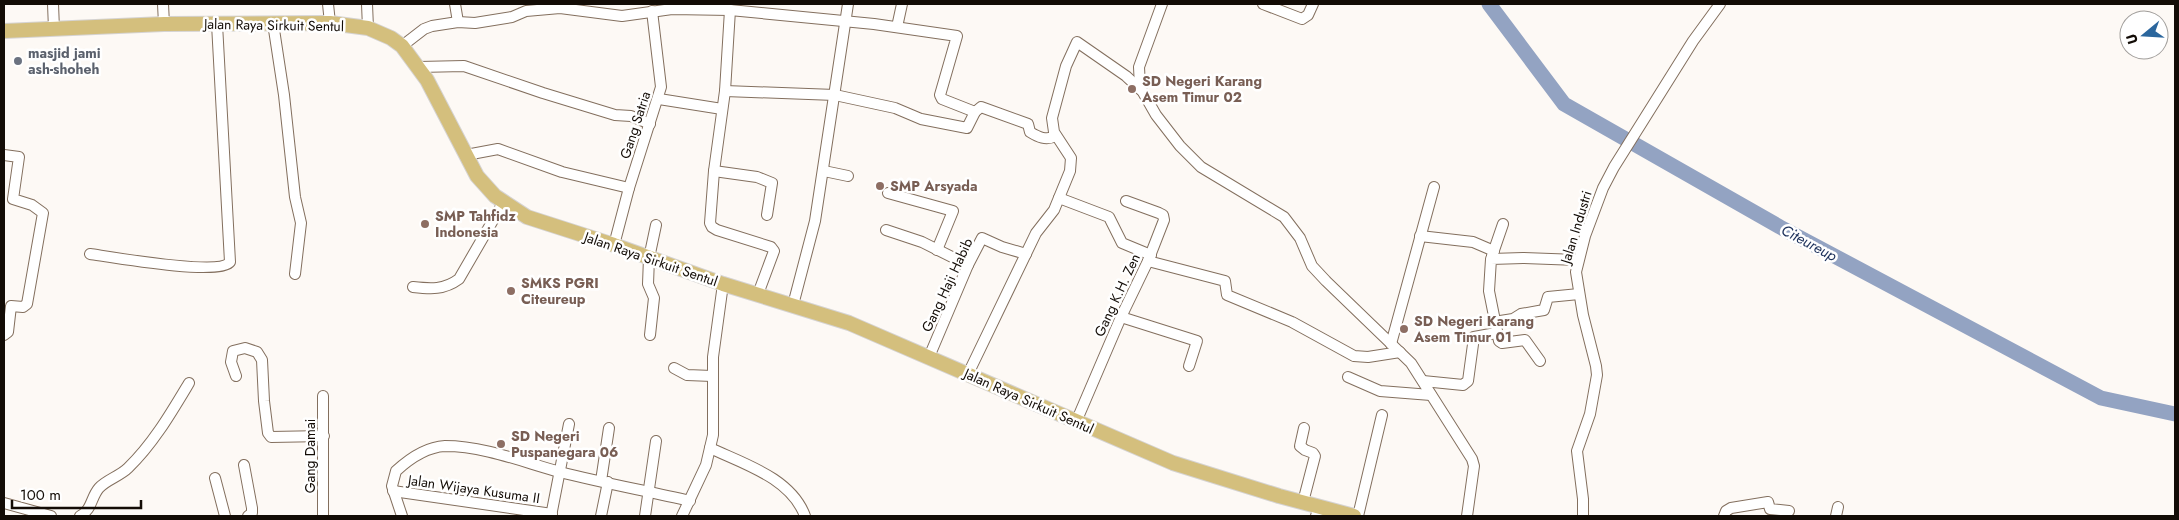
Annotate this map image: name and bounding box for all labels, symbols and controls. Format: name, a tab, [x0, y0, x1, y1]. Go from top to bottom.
north arrow	[2119, 10, 2169, 60]
street label: Jalan Raya Sirkuit Sentul	[202, 14, 344, 36]
text: U	[2121, 31, 2143, 47]
place label: masjid jami ash-shoheh	[28, 43, 101, 79]
marker: masjid jami ash-shoheh	[12, 55, 24, 67]
place label: SD Negeri Karang Asem Timur 02	[1141, 71, 1262, 107]
marker: SD Negeri Karang Asem Timur 02	[1126, 83, 1138, 95]
street label: Gang Satria	[615, 89, 655, 161]
place label: SMP Arsyada	[890, 176, 978, 196]
marker: SMP Arsyada	[874, 180, 886, 192]
street label: Jalan Industri	[1555, 188, 1597, 268]
place label: SMP Tahfidz Indonesia	[435, 206, 516, 242]
marker: SMP Tahfidz Indonesia	[419, 218, 431, 230]
water label: Citeureup	[1777, 219, 1842, 267]
street label: Jalan Raya Sirkuit Sentul	[580, 226, 720, 291]
street label: Gang Haji Habib	[916, 235, 978, 335]
street label: Gang K.H. Zen	[1089, 250, 1145, 340]
place label: SMKS PGRI Citeureup	[521, 273, 599, 309]
marker: SMKS PGRI Citeureup	[505, 285, 517, 297]
place label: SD Negeri Karang Asem Timur 01	[1413, 311, 1534, 347]
marker: SD Negeri Karang Asem Timur 01	[1398, 323, 1410, 335]
street label: Jalan Raya Sirkuit Sentul	[959, 363, 1097, 439]
street label: Gang Damai	[300, 419, 320, 493]
place label: SD Negeri Puspanegara 06	[511, 426, 618, 462]
marker: SD Negeri Puspanegara 06	[495, 438, 507, 450]
street label: Jalan Wijaya Kusuma II	[405, 470, 541, 508]
scale bar	[12, 478, 141, 510]
text: 100 m	[20, 484, 61, 506]

